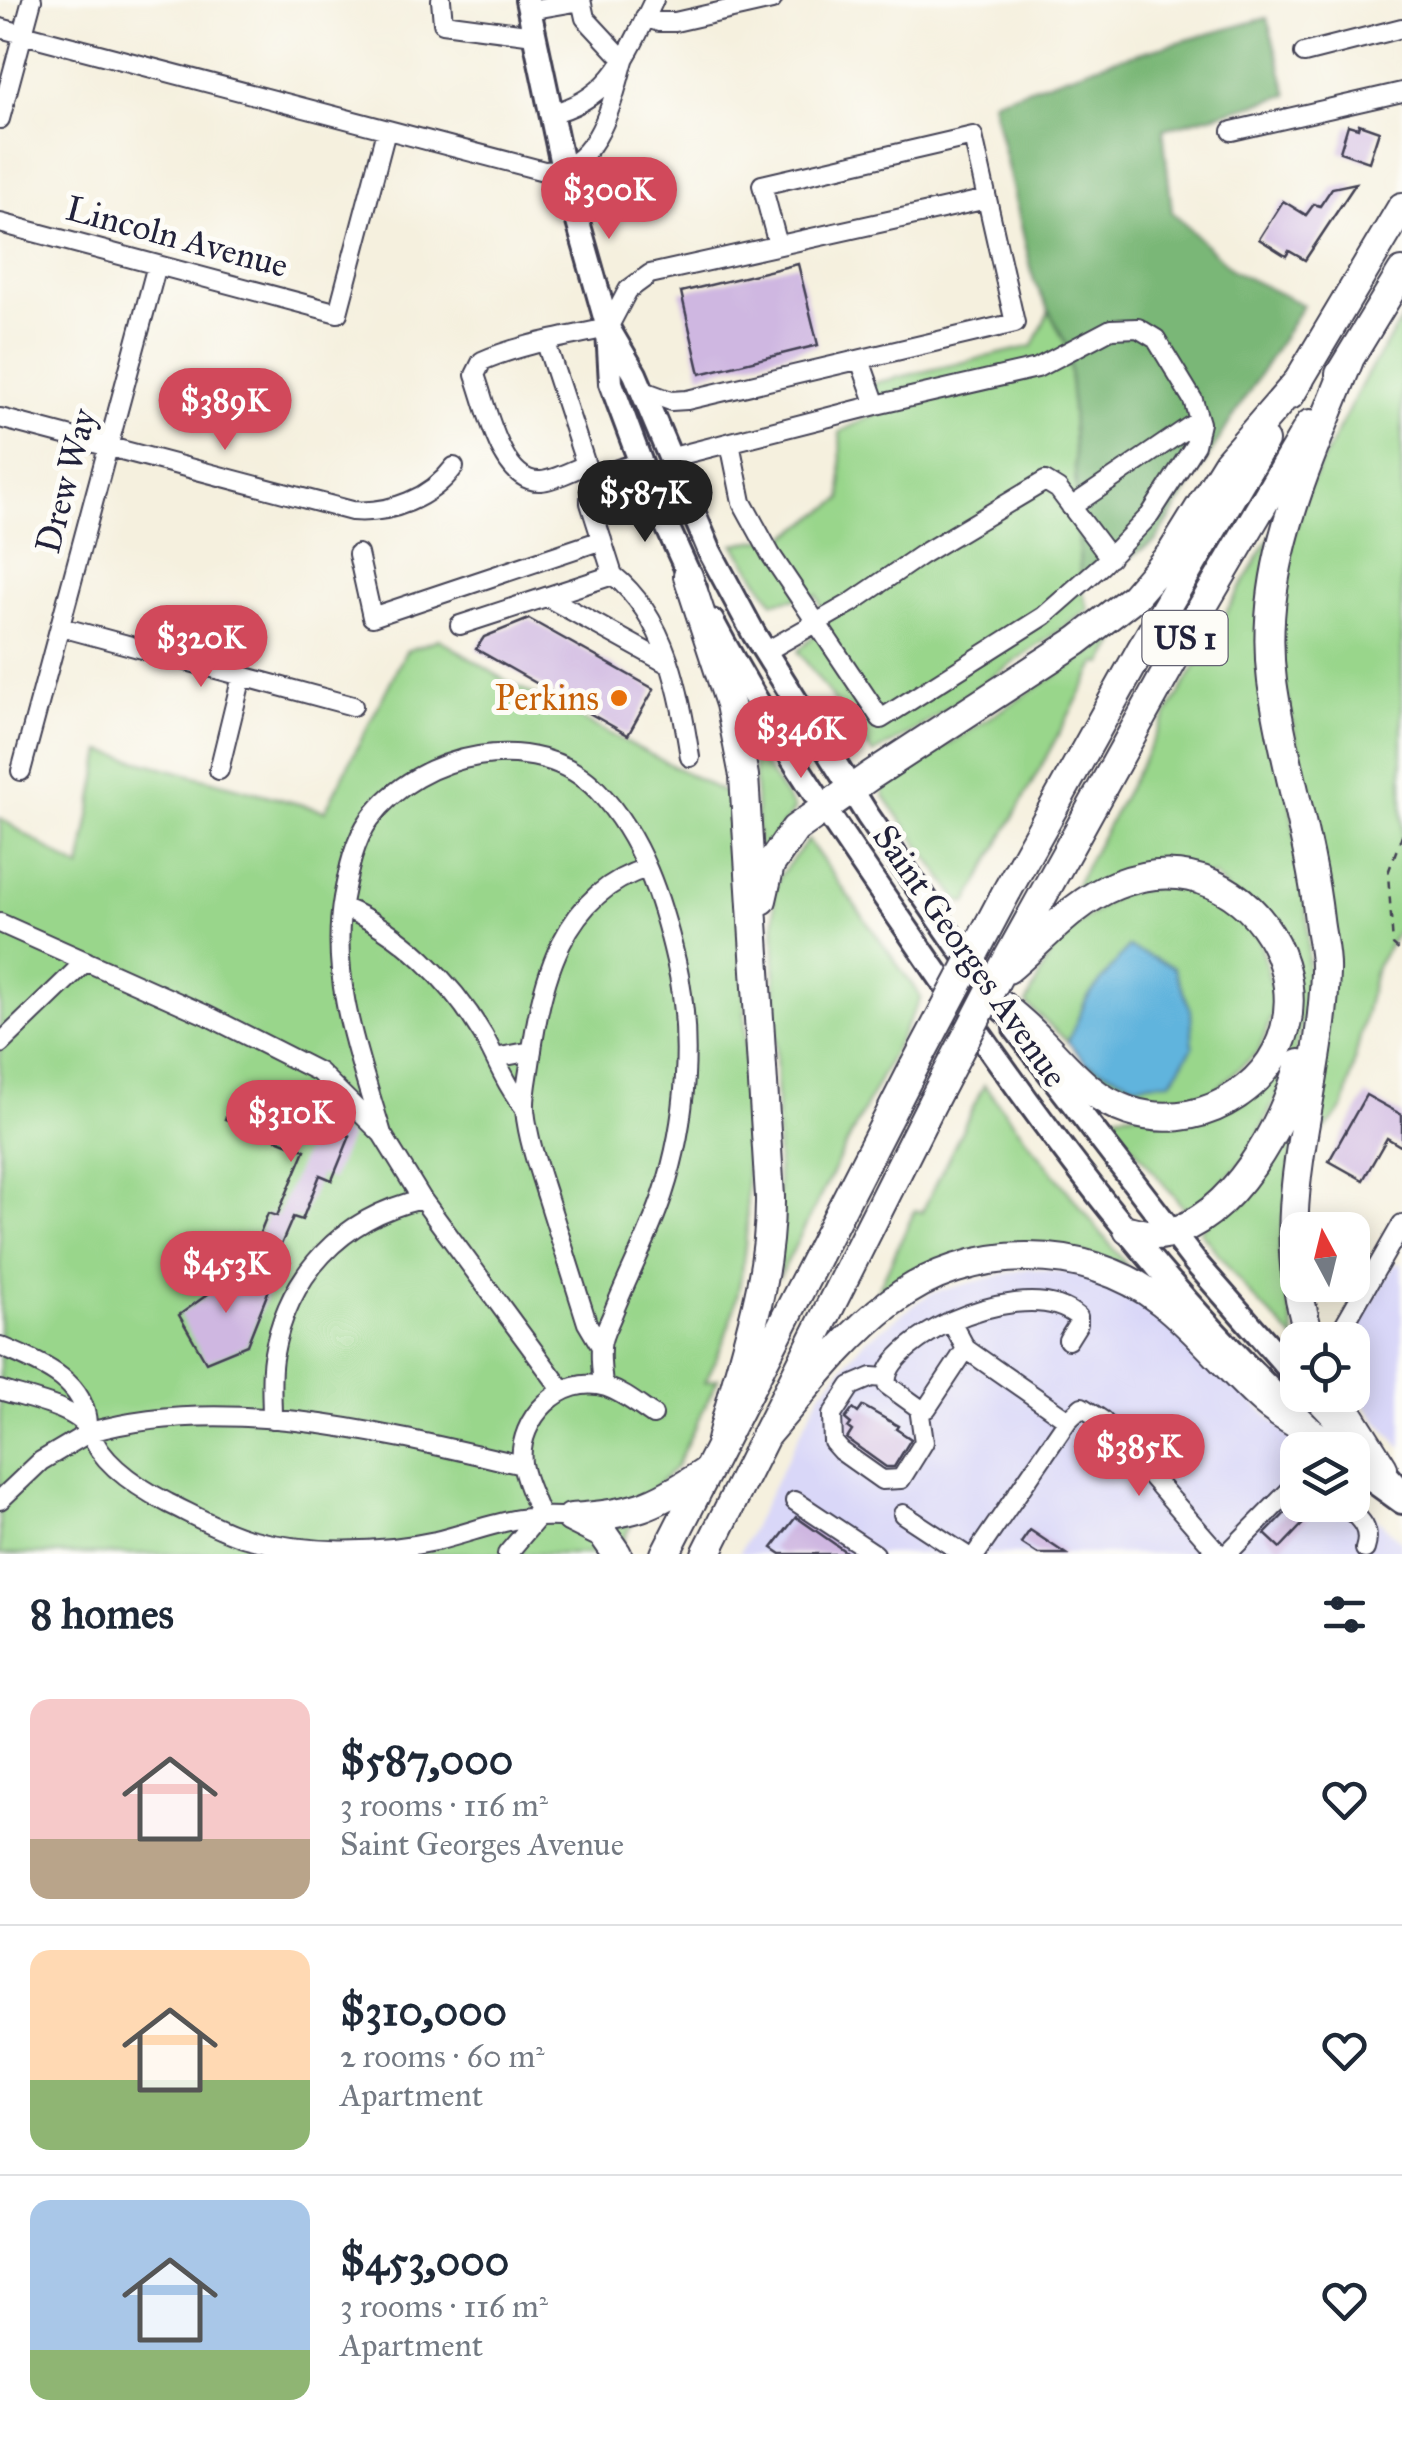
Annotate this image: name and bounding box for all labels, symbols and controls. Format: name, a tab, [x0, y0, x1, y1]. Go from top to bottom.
pin: $300K	[539, 157, 679, 242]
text: $300K	[563, 170, 655, 209]
street label: Lincoln Avenue	[61, 187, 293, 287]
pin: $389K	[155, 368, 295, 453]
text: $389K	[181, 381, 269, 420]
street label: Drew Way	[26, 403, 106, 558]
pin: $587K	[575, 460, 715, 545]
text: $587K	[600, 473, 690, 512]
pin: $320K	[131, 605, 271, 690]
road number: US 1	[1142, 611, 1228, 665]
text: $320K	[156, 618, 246, 657]
place label: Perkins	[495, 677, 599, 720]
marker: Perkins	[608, 687, 630, 709]
pin: $346K	[731, 696, 871, 781]
text: $346K	[757, 709, 845, 748]
street label: Saint Georges Avenue	[863, 816, 1077, 1096]
pin: $310K	[221, 1080, 361, 1165]
text: $310K	[248, 1093, 334, 1132]
north arrow	[1280, 1212, 1370, 1302]
map controls	[1280, 1212, 1370, 1522]
pin: $453K	[156, 1231, 296, 1316]
text: $453K	[182, 1244, 270, 1283]
button: locate	[1280, 1322, 1370, 1412]
pin: $385K	[1069, 1414, 1209, 1499]
text: $385K	[1096, 1427, 1182, 1466]
button: layers	[1280, 1432, 1370, 1522]
icon: filters	[1317, 1587, 1372, 1642]
text: 8 homes	[30, 1588, 174, 1640]
text: $587,000	[340, 1734, 513, 1786]
icon: home	[110, 1739, 230, 1859]
icon: heart	[1317, 1772, 1372, 1827]
text: 3 rooms · 116 m²	[340, 1786, 548, 1825]
text: Saint Georges Avenue	[340, 1825, 624, 1864]
text: $310,000	[340, 1985, 507, 2037]
icon: home	[110, 1990, 230, 2110]
icon: heart	[1317, 2023, 1372, 2078]
text: 2 rooms · 60 m²	[340, 2037, 545, 2076]
text: Apartment	[340, 2076, 483, 2115]
text: $453,000	[340, 2235, 509, 2287]
icon: home	[110, 2240, 230, 2360]
icon: heart	[1317, 2273, 1372, 2328]
text: 3 rooms · 116 m²	[340, 2287, 548, 2326]
text: Apartment	[340, 2326, 483, 2365]

